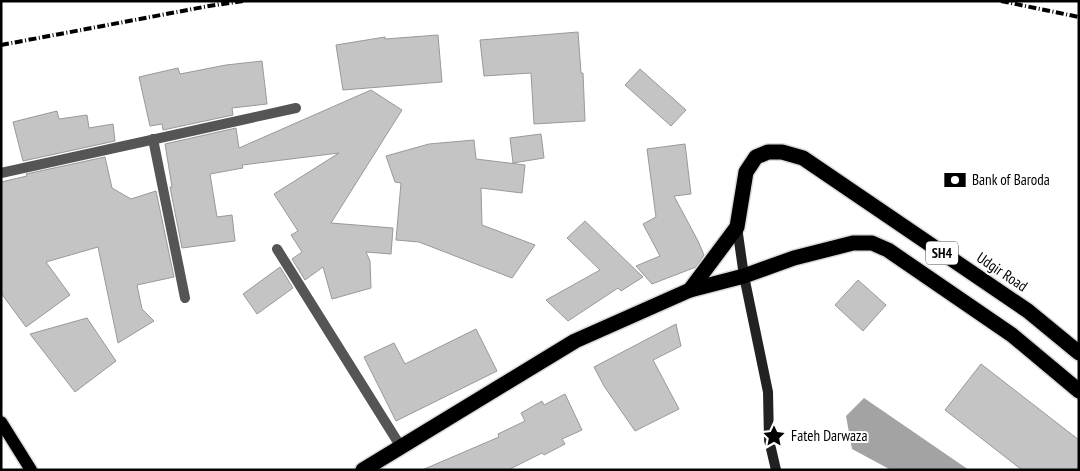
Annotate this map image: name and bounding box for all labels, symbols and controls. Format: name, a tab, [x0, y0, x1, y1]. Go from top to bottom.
bank icon: Bank of Baroda	[942, 167, 968, 193]
place label: Bank of Baroda	[972, 170, 1050, 189]
road number: SH4	[926, 242, 958, 264]
street label: Udgir Road	[973, 248, 1031, 295]
place icon: Fateh Darwaza	[761, 423, 787, 449]
place label: Fateh Darwaza	[791, 426, 867, 445]

